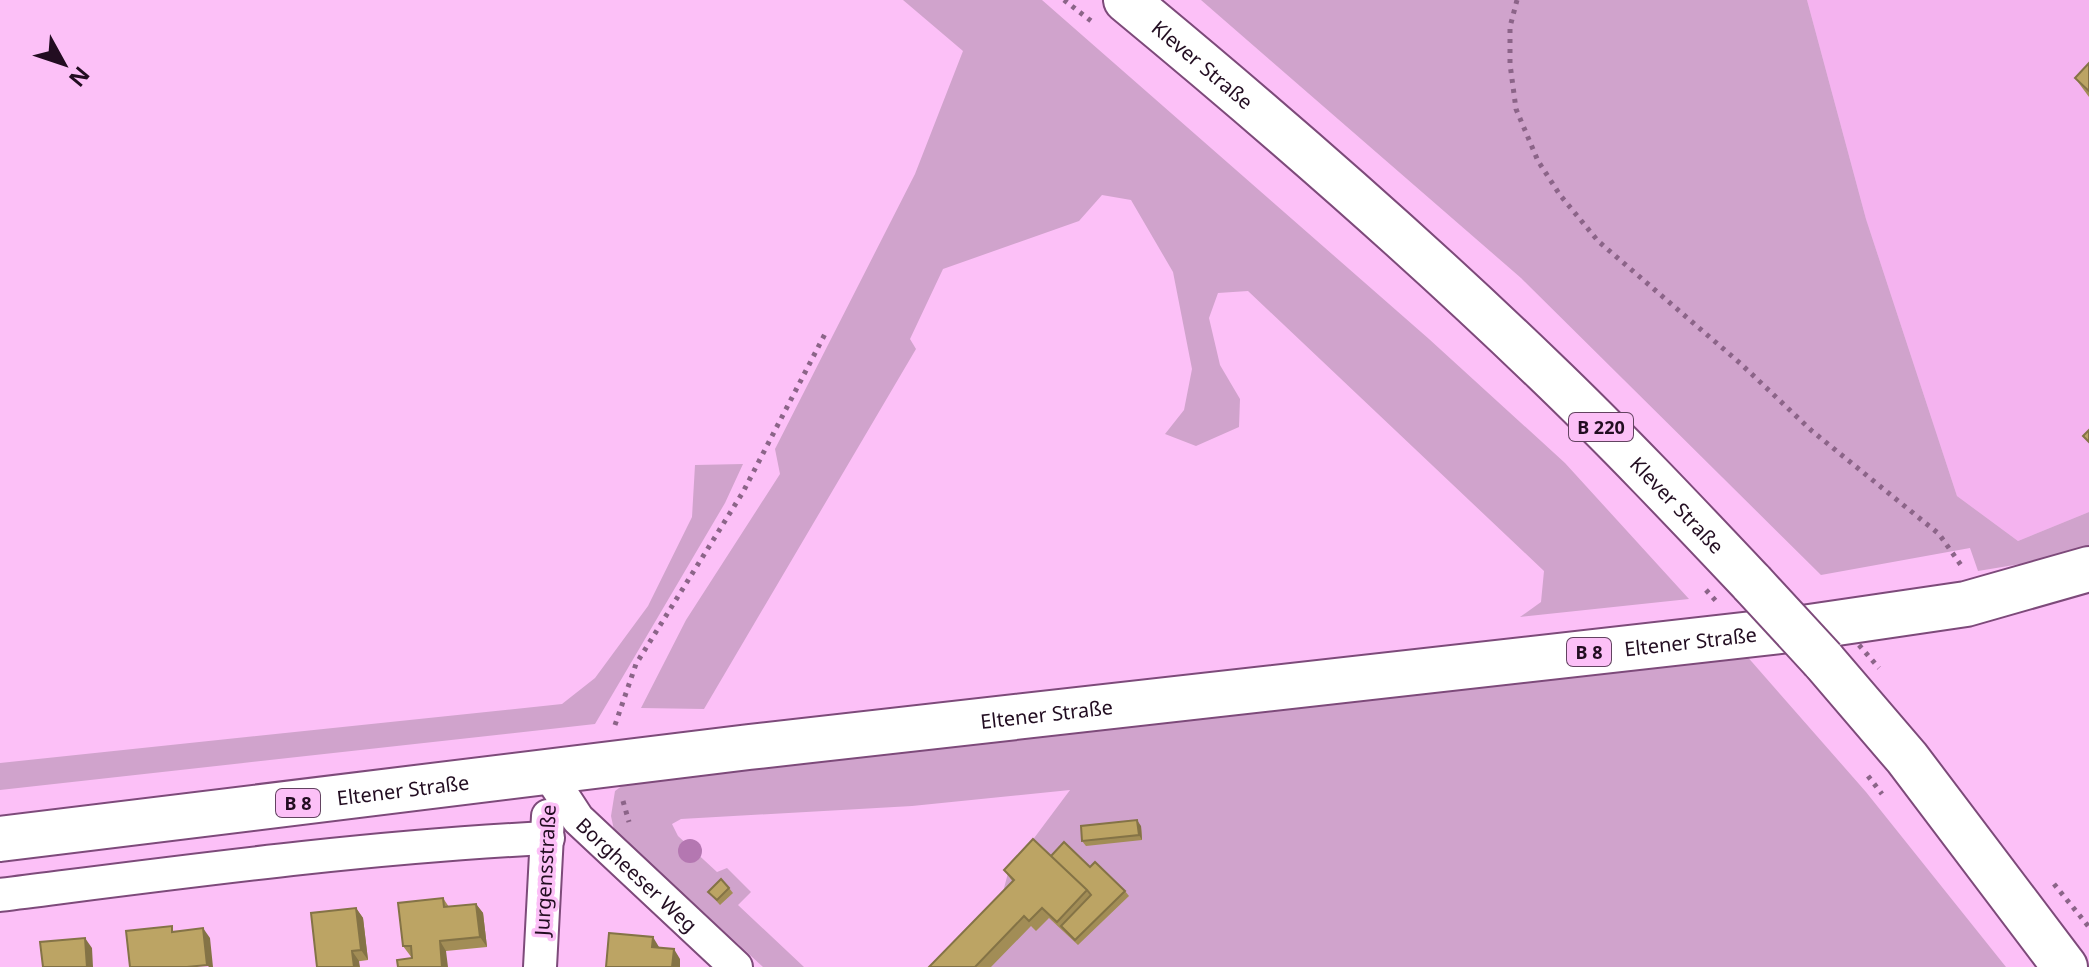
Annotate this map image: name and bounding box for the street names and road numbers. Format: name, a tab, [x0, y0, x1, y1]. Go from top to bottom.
street label: Klever Straße	[1146, 14, 1259, 115]
road number: B 220	[1569, 413, 1633, 441]
street label: Klever Straße	[1625, 450, 1730, 559]
street label: Eltener Straße	[1623, 620, 1758, 662]
road number: B 8	[1567, 638, 1611, 666]
street label: Eltener Straße	[979, 693, 1114, 734]
street label: Eltener Straße	[335, 768, 471, 811]
road number: B 8	[276, 789, 320, 817]
street label: Jurgensstraße	[528, 804, 562, 938]
street label: Borgheeser Weg	[571, 811, 704, 938]

